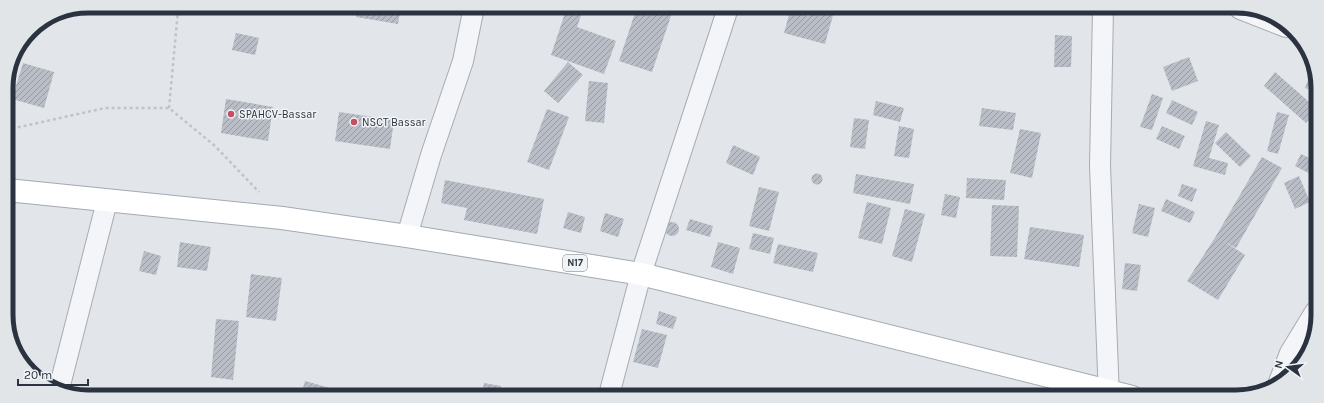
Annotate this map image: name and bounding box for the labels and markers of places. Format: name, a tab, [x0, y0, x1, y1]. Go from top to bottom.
place label: SPAHCV-Bassar	[239, 108, 316, 121]
marker: SPAHCV-Bassar	[226, 109, 236, 119]
place label: NSCT Bassar	[362, 116, 426, 129]
marker: NSCT Bassar	[349, 117, 359, 127]

